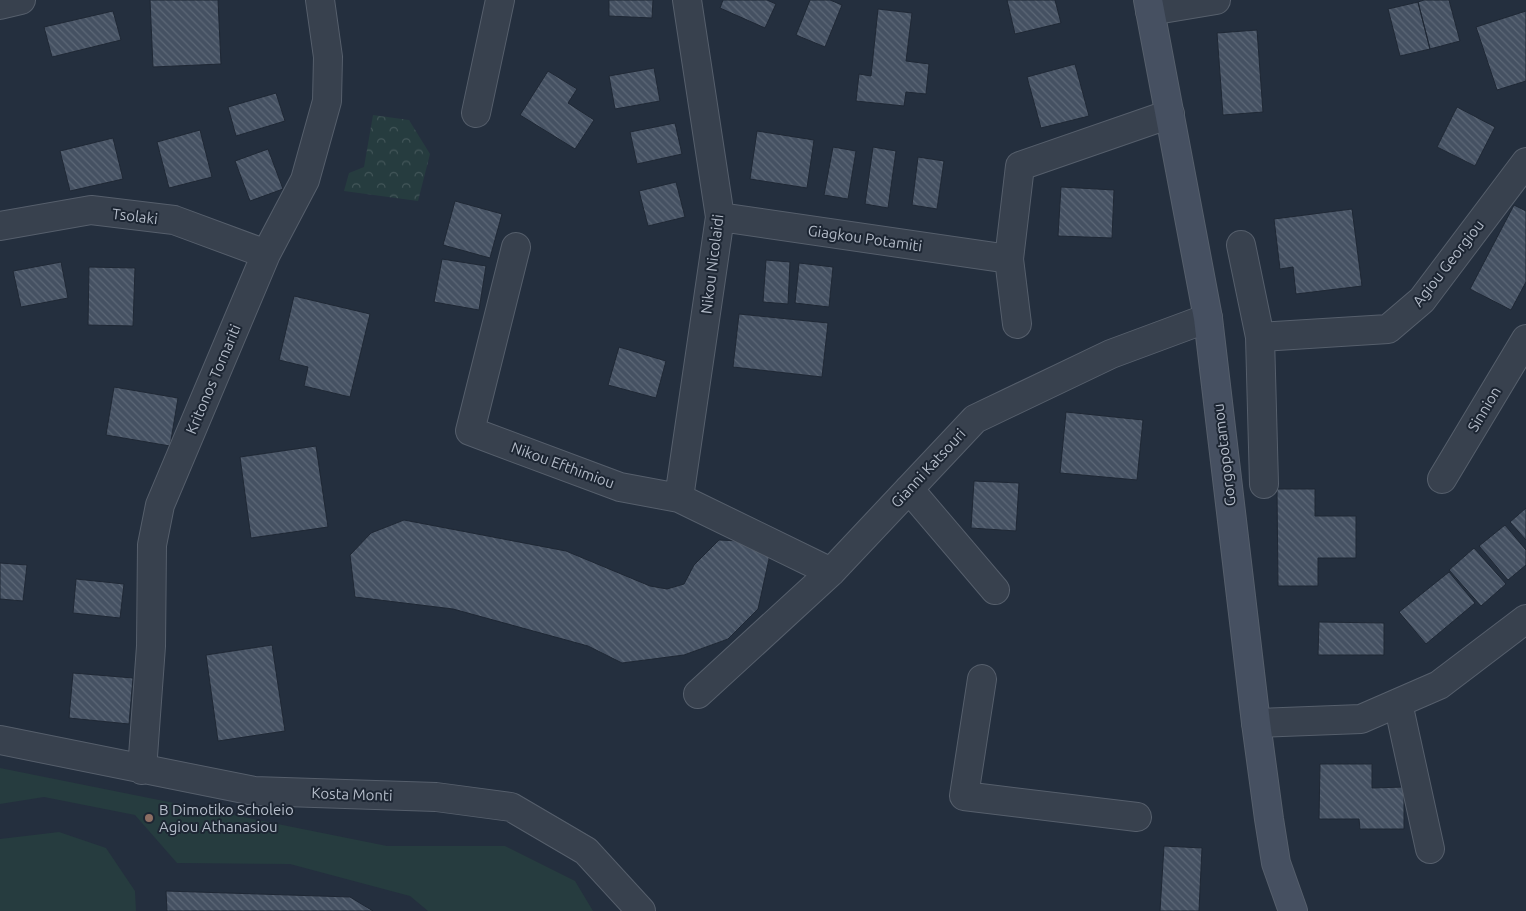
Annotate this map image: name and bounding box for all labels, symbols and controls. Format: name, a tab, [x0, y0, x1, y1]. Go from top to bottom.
street label: Tsolaki	[111, 205, 159, 227]
street label: Nikou Nicolaidi	[697, 213, 727, 315]
street label: Agiou Georgiou	[1409, 216, 1487, 310]
street label: Giagkou Potamiti	[807, 222, 923, 254]
street label: Kritonos Tornariti	[182, 322, 244, 436]
street label: Sinnion	[1464, 383, 1504, 435]
street label: Gorgopotamou	[1209, 403, 1239, 507]
street label: Gianni Katsouri	[887, 425, 969, 511]
street label: Nikou Efthimiou	[509, 438, 617, 492]
street label: Kosta Monti	[311, 784, 393, 804]
place label: B Dimotiko Scholeio Agiou Athanasiou	[159, 801, 294, 835]
marker: B Dimotiko Scholeio Agiou Athanasiou	[143, 812, 155, 824]

